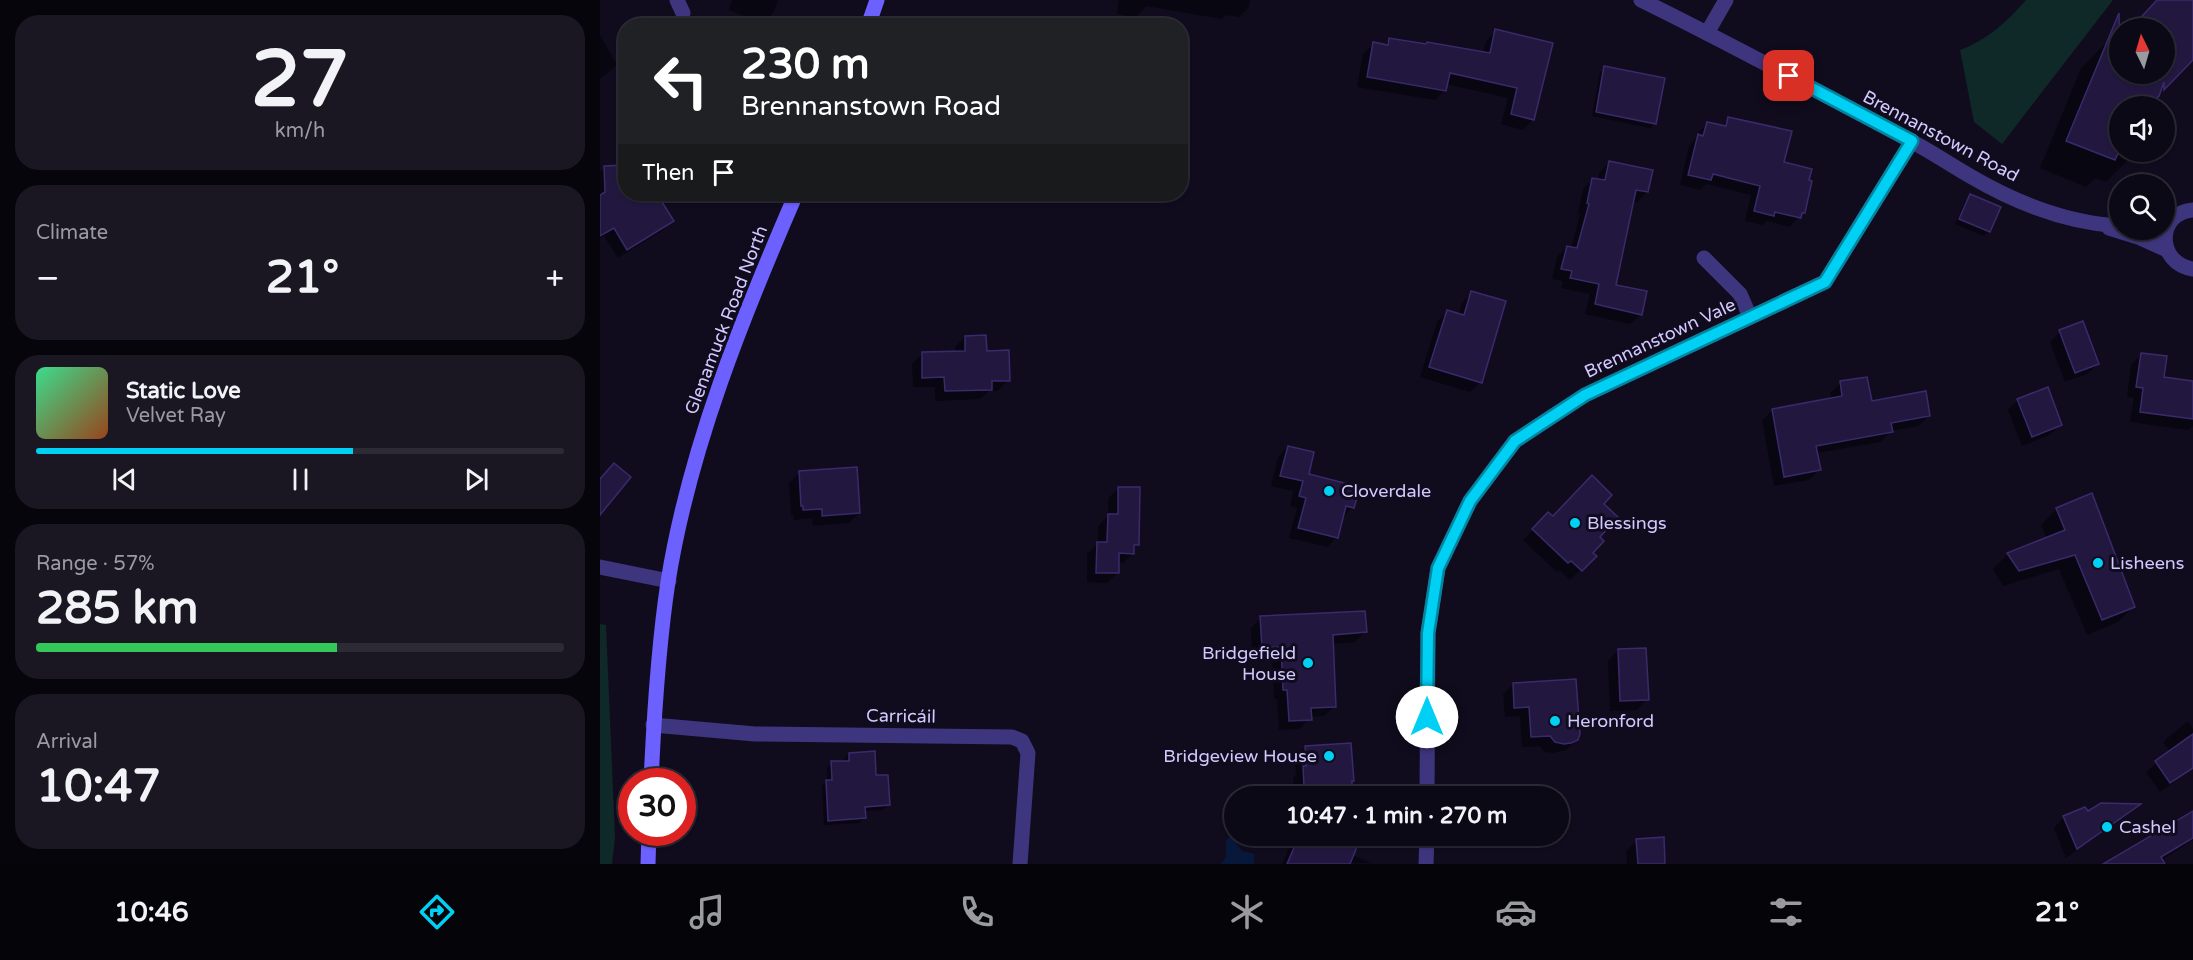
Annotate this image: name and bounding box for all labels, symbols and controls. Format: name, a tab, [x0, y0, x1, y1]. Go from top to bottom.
north arrow	[2109, 18, 2175, 84]
map controls	[2109, 18, 2175, 240]
text: 27	[251, 33, 349, 127]
text: 230 m	[741, 39, 870, 90]
icon: left	[642, 42, 720, 120]
pin	[1763, 50, 1814, 101]
icon: arrive	[1772, 59, 1805, 92]
street label: Brennanstown Road	[1859, 86, 2023, 186]
text: Brennanstown Road	[741, 90, 1001, 123]
button: sound	[2109, 96, 2175, 162]
text: km/h	[275, 119, 325, 143]
icon: arrive	[707, 156, 740, 189]
text: Then	[642, 160, 695, 186]
button: search	[2109, 174, 2175, 240]
text: Climate	[36, 221, 108, 245]
street label: Glenamuck Road North	[680, 222, 772, 418]
text: 21°	[266, 251, 339, 305]
text: −	[36, 259, 60, 298]
text: +	[545, 259, 564, 298]
street label: Brennanstown Vale	[1581, 293, 1739, 383]
text: Static Love	[126, 378, 241, 404]
text: Velvet Ray	[126, 404, 226, 428]
icon: previous	[108, 463, 141, 496]
icon: pause	[284, 463, 317, 496]
icon: next	[460, 463, 493, 496]
place label: Cloverdale	[1341, 480, 1431, 502]
marker: Cloverdale	[1322, 484, 1336, 498]
place label: Blessings	[1587, 512, 1667, 534]
marker: Blessings	[1568, 516, 1582, 530]
text: Range · 57%	[36, 552, 155, 576]
place label: Lisheens	[2110, 552, 2184, 574]
marker: Lisheens	[2091, 556, 2105, 570]
text: 285 km	[36, 582, 198, 636]
place label: Bridgefield House	[1202, 642, 1296, 685]
marker: Bridgefield House	[1301, 656, 1315, 670]
position arrow	[1395, 685, 1459, 749]
street label: Carricáil	[866, 704, 936, 728]
place label: Heronford	[1567, 710, 1654, 732]
marker: Heronford	[1548, 714, 1562, 728]
text: Arrival	[36, 730, 98, 754]
place label: Bridgeview House	[1163, 745, 1317, 767]
marker: Bridgeview House	[1322, 749, 1336, 763]
text: 10:47	[36, 760, 161, 814]
speed limit sign: 30	[618, 768, 696, 846]
text: 10:47 · 1 min · 270 m	[1286, 803, 1507, 829]
place label: Cashel	[2119, 816, 2176, 838]
marker: Cashel	[2100, 820, 2114, 834]
icon: directions	[416, 891, 458, 933]
icon: music	[686, 891, 728, 933]
icon: phone	[956, 891, 998, 933]
icon: climate	[1226, 891, 1268, 933]
icon: car	[1495, 891, 1537, 933]
icon: filters	[1765, 891, 1807, 933]
text: 10:46	[114, 896, 189, 929]
text: 21°	[2035, 896, 2079, 929]

